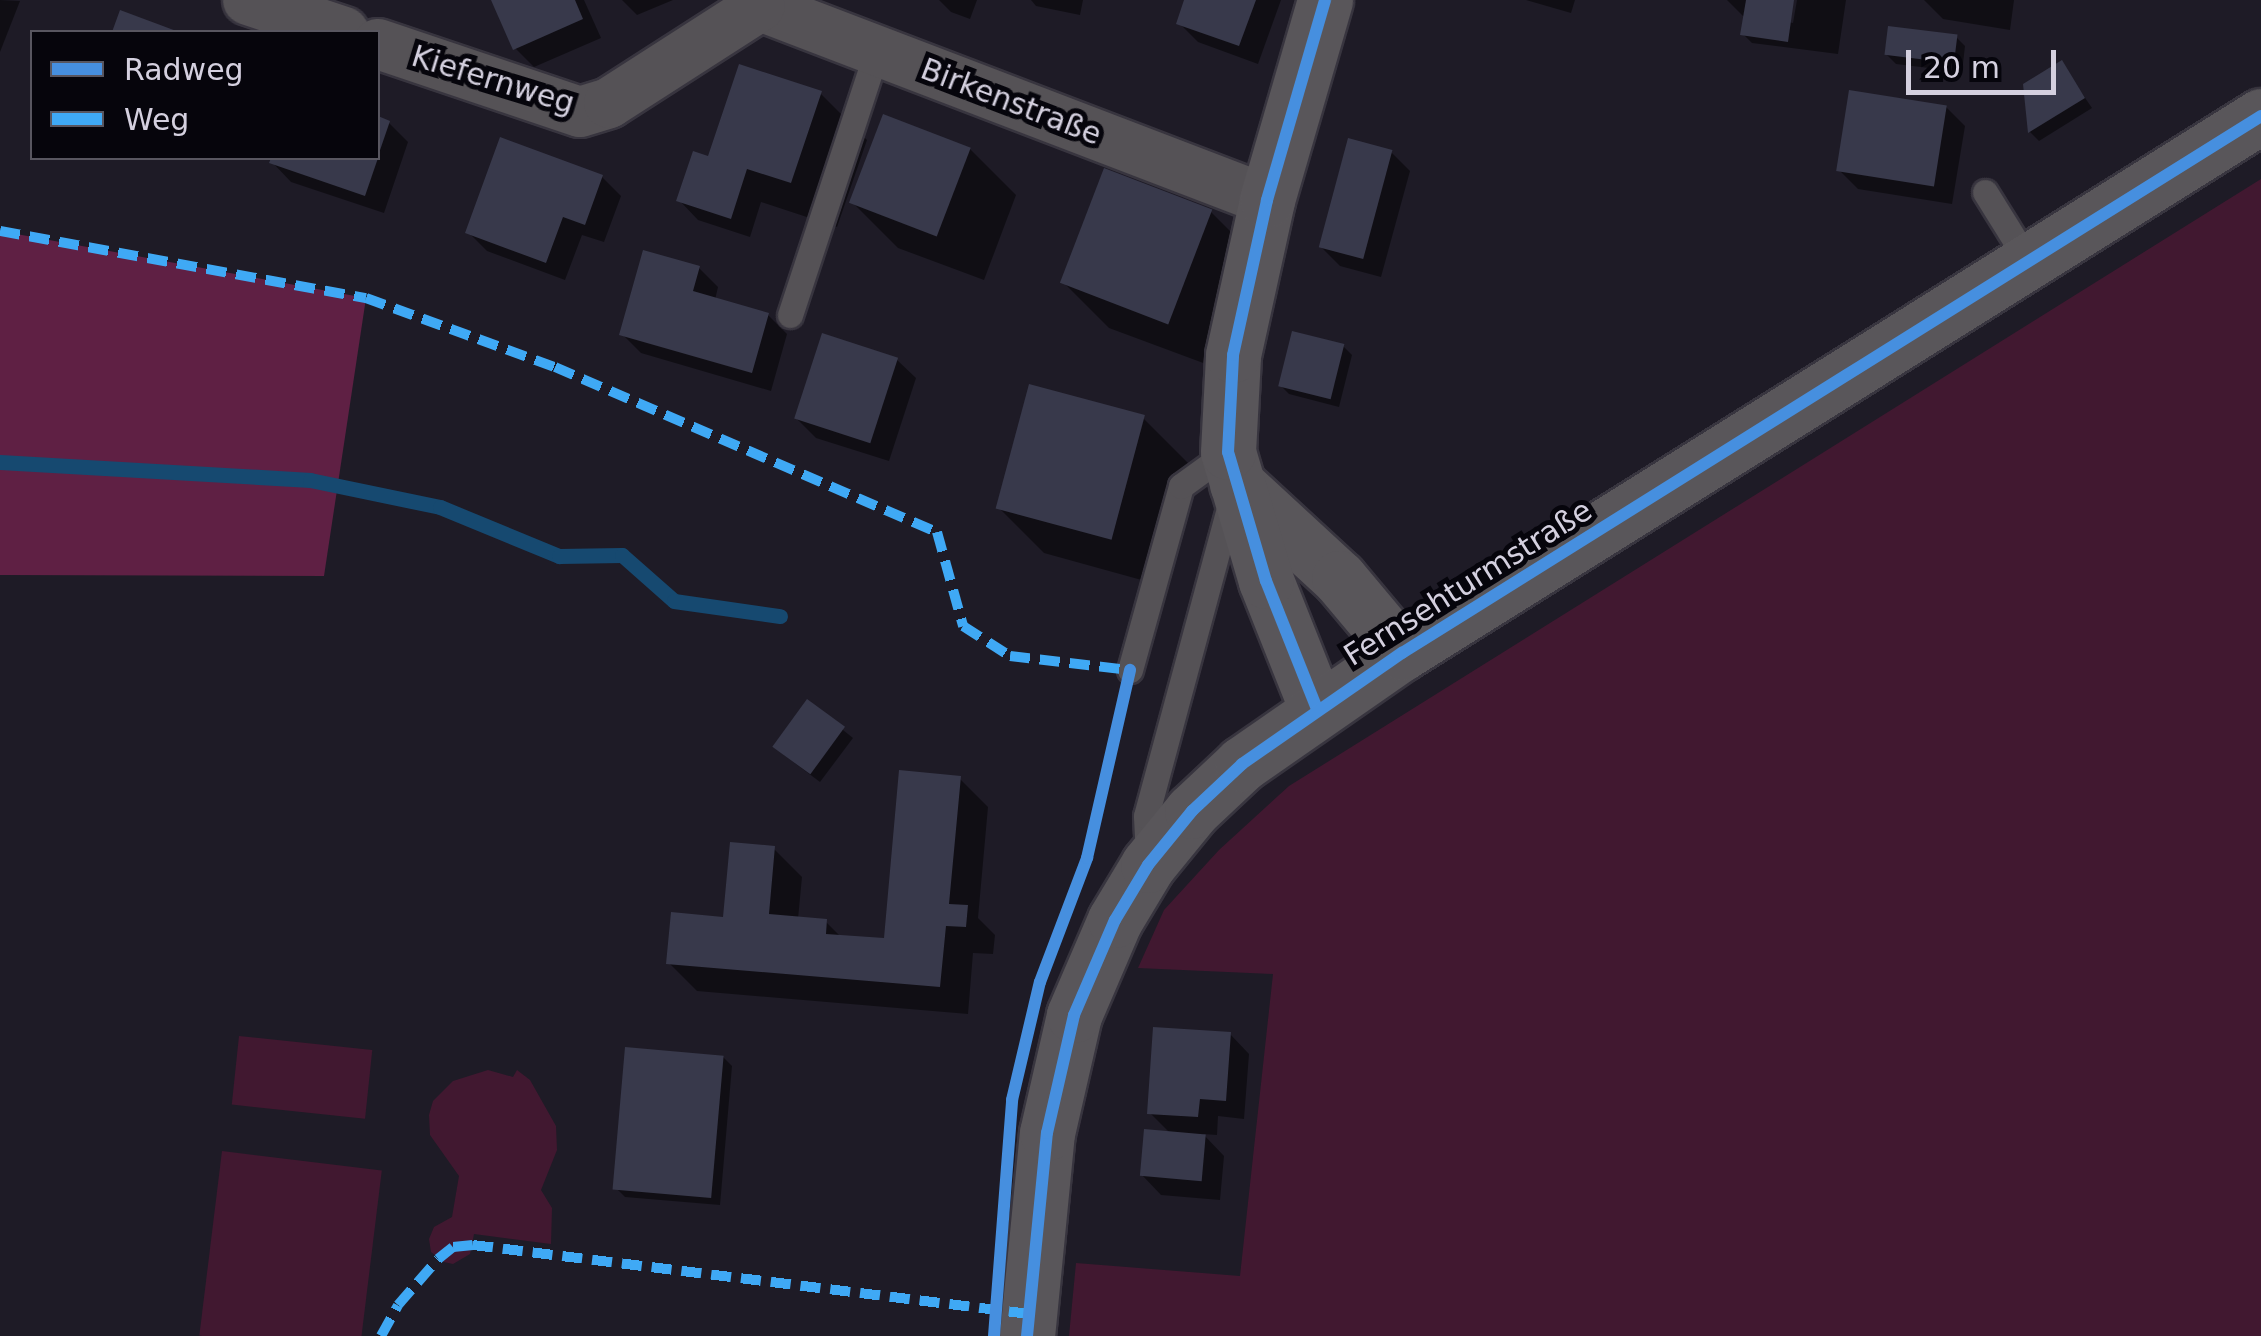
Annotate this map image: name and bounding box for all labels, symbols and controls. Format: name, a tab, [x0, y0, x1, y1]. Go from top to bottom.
legend	[30, 30, 380, 160]
scale bar	[1911, 30, 2061, 92]
street label: Kiefernweg	[407, 38, 579, 122]
text: 20 m	[1923, 50, 2000, 85]
street label: Birkenstraße	[916, 51, 1106, 153]
text: Radweg	[124, 52, 244, 87]
text: Weg	[124, 102, 189, 137]
street label: Fernsehturmstraße	[1338, 492, 1598, 674]

